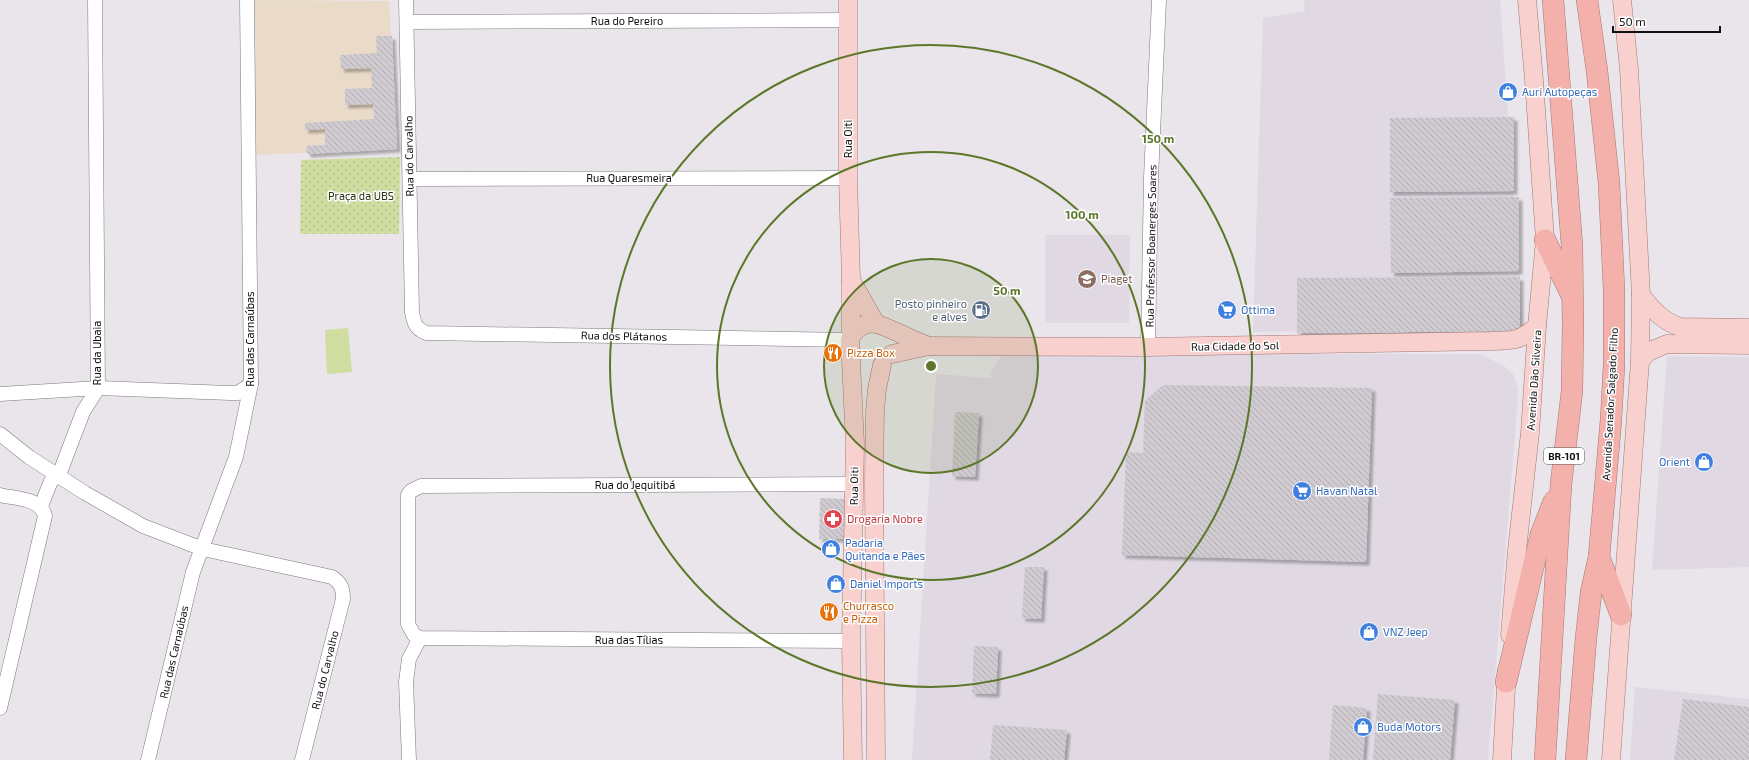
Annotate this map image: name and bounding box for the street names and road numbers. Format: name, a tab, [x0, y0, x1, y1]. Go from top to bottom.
street label: Rua do Pereiro	[591, 14, 663, 27]
street label: Rua do Carvalho	[401, 115, 416, 197]
street label: Rua Oiti	[841, 120, 854, 158]
street label: Rua Professor Boanerges Soares	[1143, 164, 1158, 327]
street label: Rua Quaresmeira	[586, 171, 672, 185]
street label: Rua das Carnaúbas	[243, 291, 256, 387]
street label: Rua da Ubaia	[90, 321, 103, 385]
street label: Avenida Senador Salgado Filho	[1599, 327, 1620, 481]
street label: Rua dos Plátanos	[581, 328, 668, 343]
street label: Avenida Dão Silveira	[1523, 329, 1544, 431]
street label: Rua Cidade do Sol	[1191, 338, 1280, 353]
road number: BR-101	[1544, 448, 1584, 464]
street label: Rua Oiti	[847, 467, 860, 505]
street label: Rua do Jequitibá	[595, 478, 675, 491]
street label: Rua das Carnaúbas	[156, 604, 191, 700]
street label: Rua do Carvalho	[308, 629, 341, 711]
street label: Rua das Tílias	[595, 633, 664, 646]

